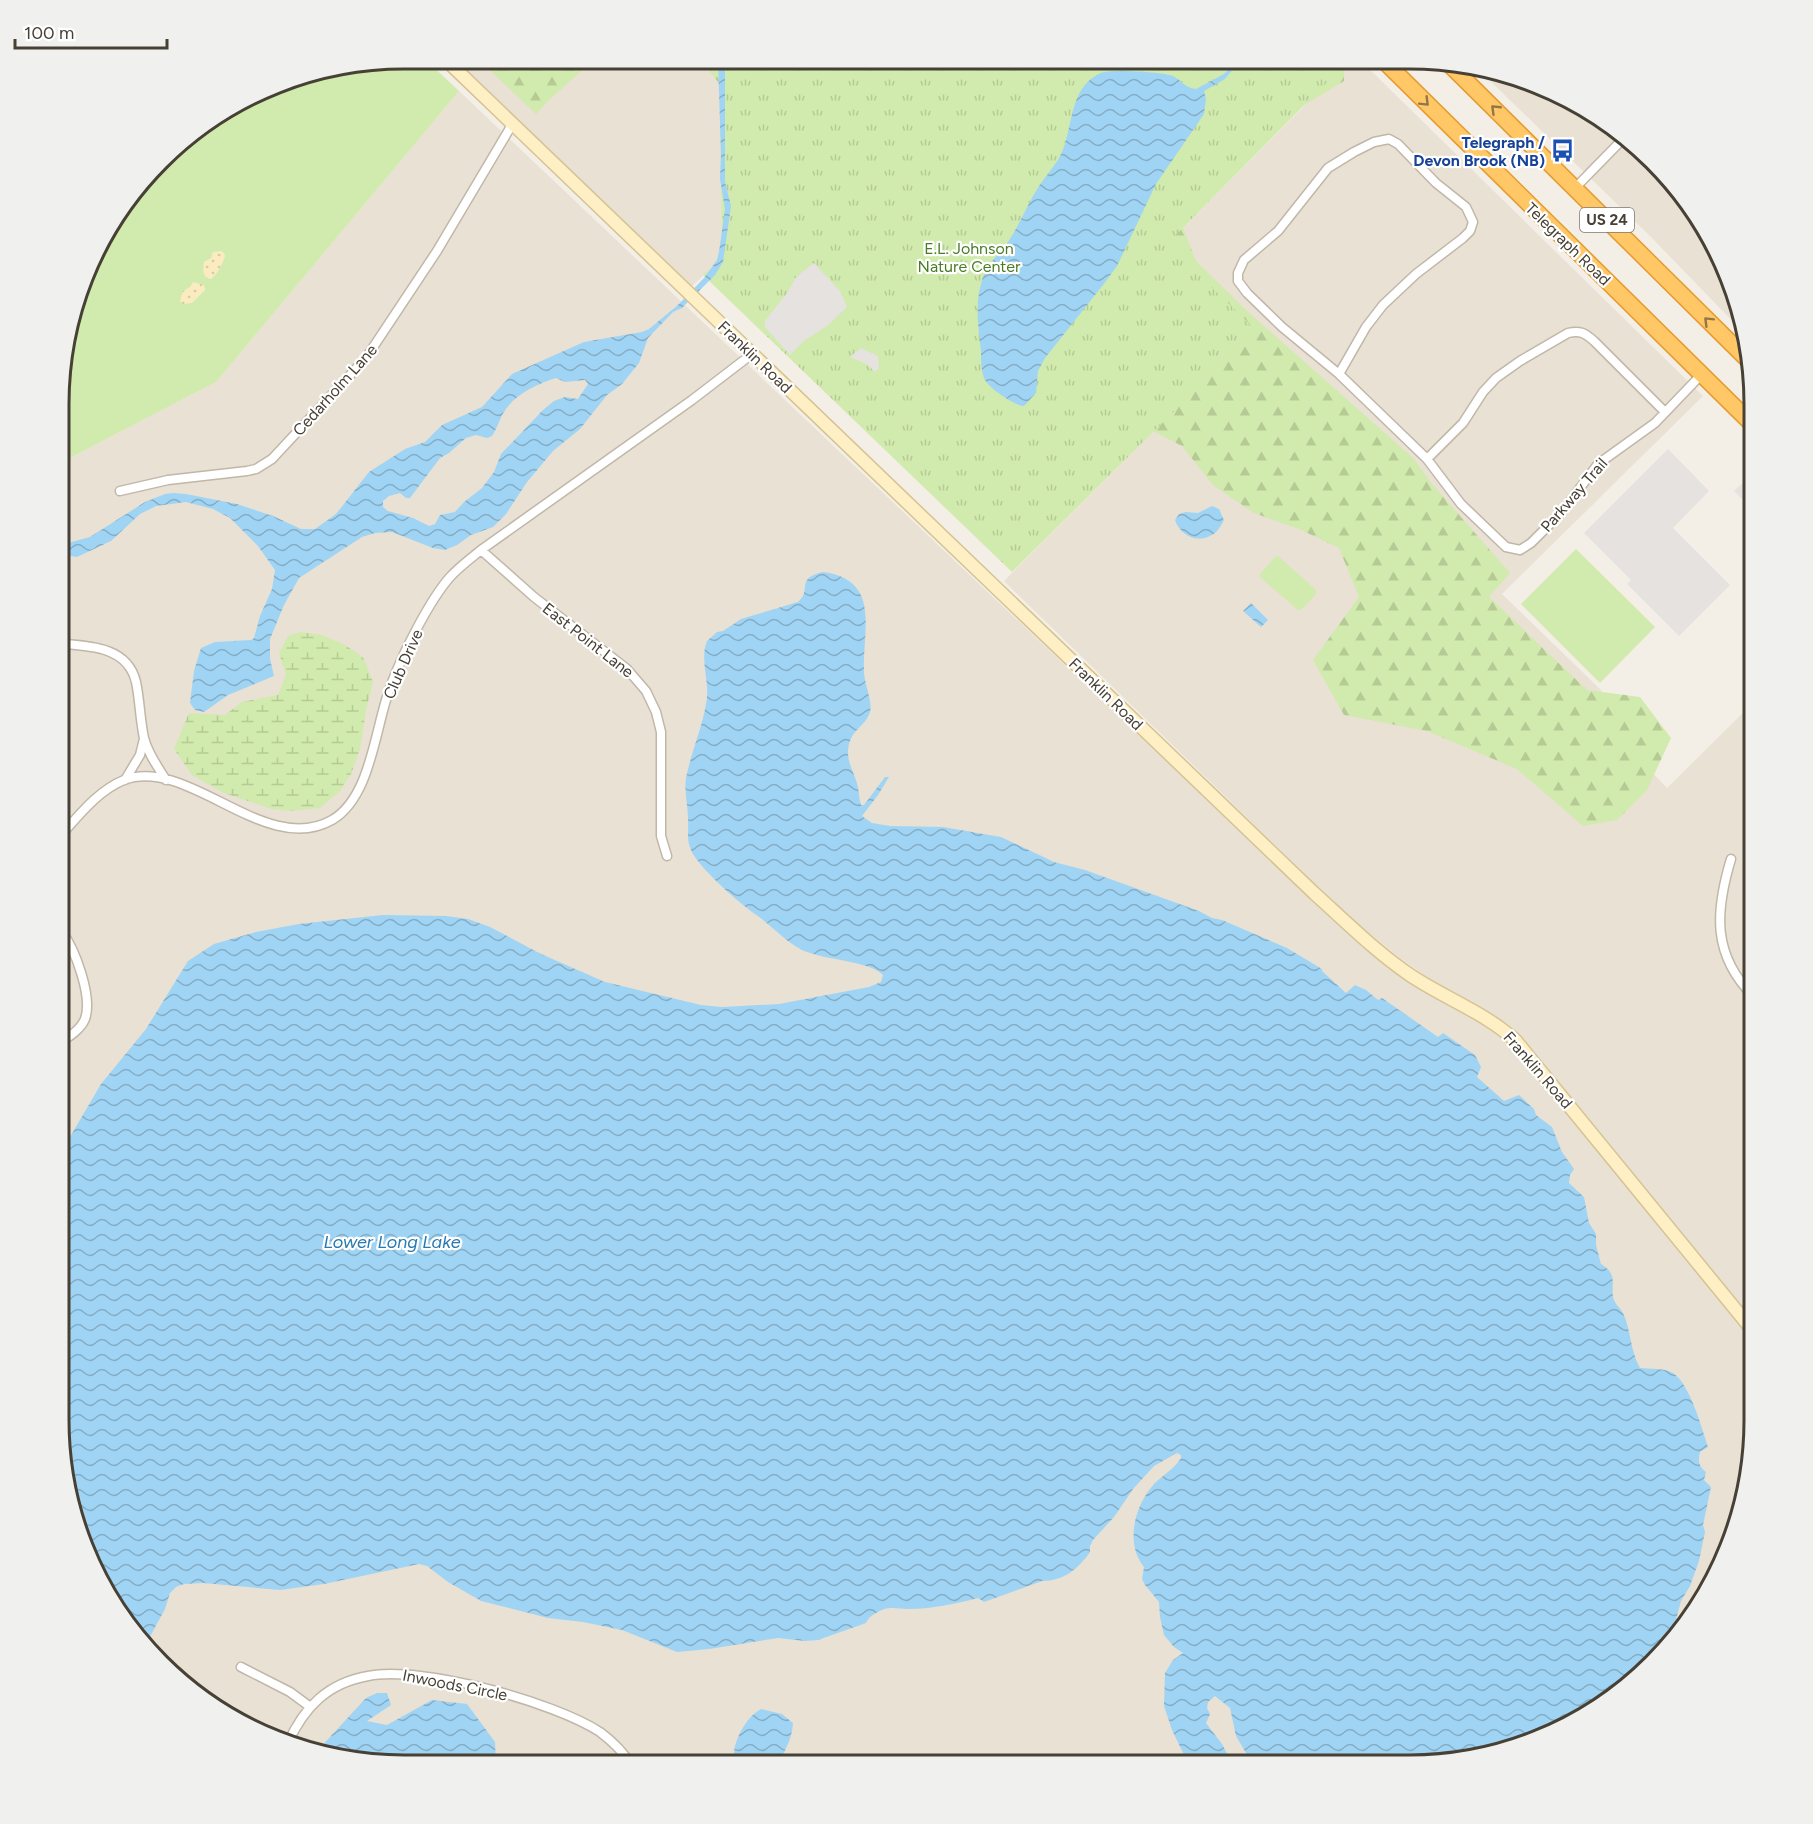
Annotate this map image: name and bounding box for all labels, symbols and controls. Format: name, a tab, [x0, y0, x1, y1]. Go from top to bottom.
scale bar	[15, 12, 166, 50]
text: 100 m	[24, 22, 74, 44]
one-way arrow	[1418, 96, 1429, 106]
one-way arrow	[1492, 106, 1503, 117]
place label: Telegraph / Devon Brook (NB)	[1413, 133, 1545, 170]
bus stop icon: Telegraph / Devon Brook (NB)	[1550, 138, 1576, 164]
street label: Telegraph Road	[1521, 199, 1615, 289]
road number: US 24	[1580, 208, 1634, 232]
park label: E.L. Johnson Nature Center	[918, 239, 1021, 276]
street label: Franklin Road	[714, 317, 796, 397]
one-way arrow	[1705, 317, 1716, 328]
street label: Cedarholm Lane	[289, 340, 381, 440]
street label: Parkway Trail	[1537, 454, 1611, 536]
street label: East Point Lane	[539, 599, 637, 682]
street label: Club Drive	[379, 626, 427, 702]
street label: Franklin Road	[1065, 654, 1147, 734]
street label: Franklin Road	[1499, 1028, 1577, 1112]
water label: Lower Long Lake	[323, 1231, 461, 1253]
street label: Inwoods Circle	[401, 1666, 509, 1705]

